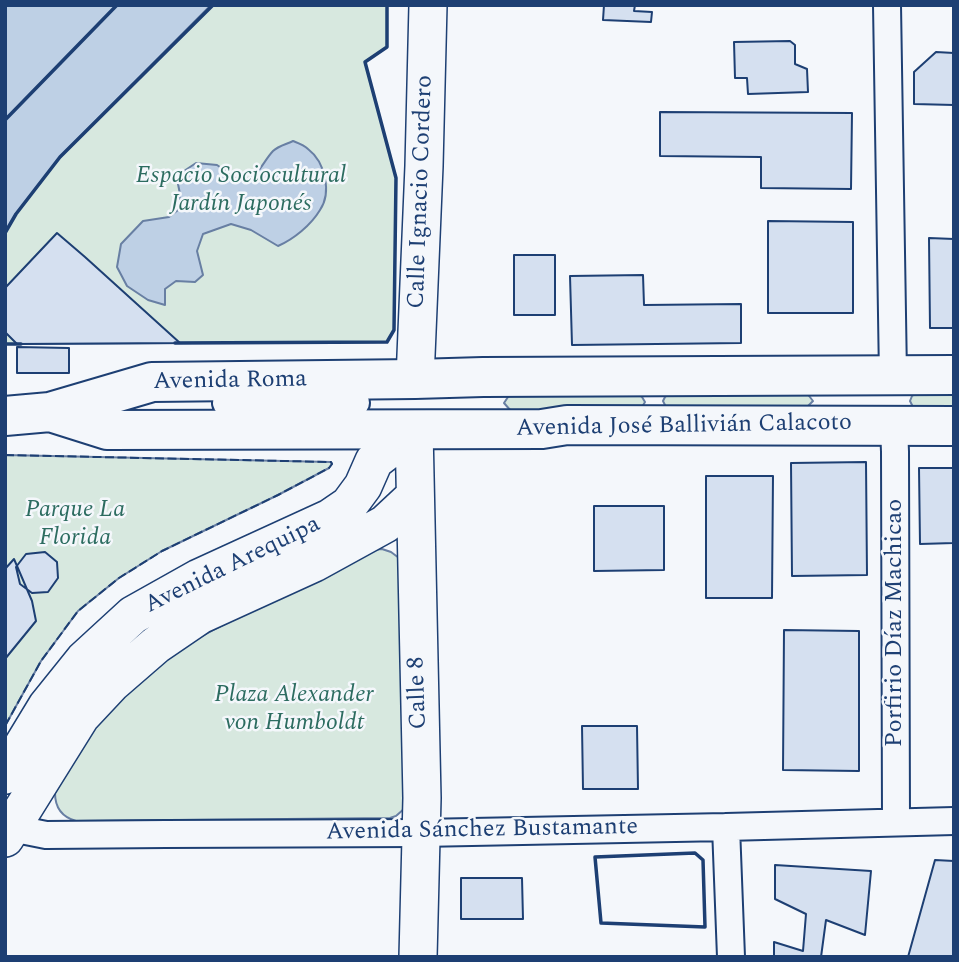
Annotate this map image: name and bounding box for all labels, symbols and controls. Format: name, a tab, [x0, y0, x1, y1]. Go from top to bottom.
street label: Calle Ignacio Cordero	[404, 75, 440, 309]
park label: Espacio Sociocultural Jardín Japonés	[136, 163, 346, 219]
street label: Avenida Roma	[153, 366, 307, 398]
street label: Avenida José Ballivián Calacoto	[516, 410, 852, 444]
park label: Parque La Florida	[25, 497, 125, 553]
street label: Porfirio Díaz Machicao	[882, 499, 910, 747]
street label: Avenida Arequipa	[141, 511, 325, 621]
street label: Calle 8	[403, 656, 435, 730]
park label: Plaza Alexander von Humboldt	[214, 682, 374, 738]
street label: Avenida Sánchez Bustamante	[326, 814, 638, 848]

